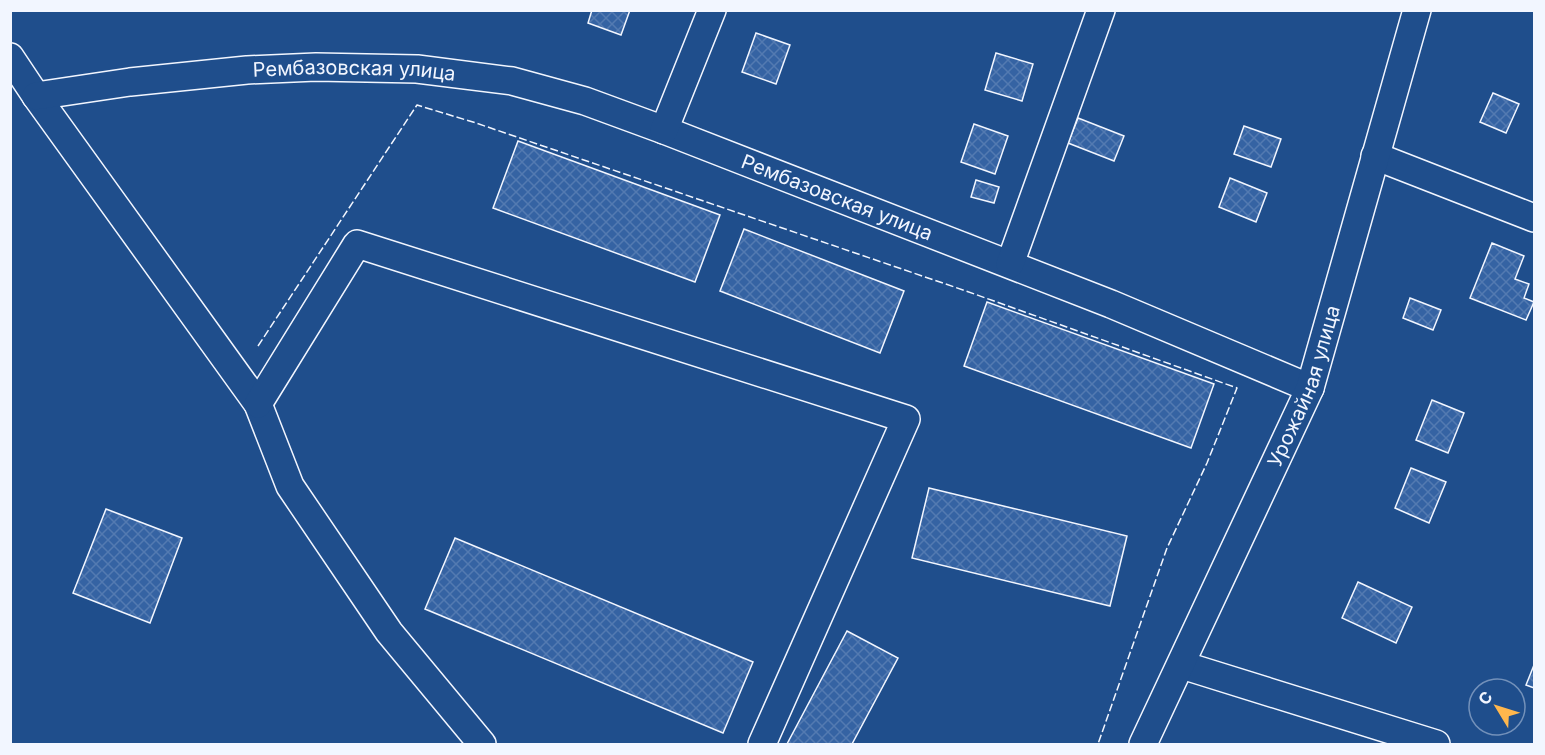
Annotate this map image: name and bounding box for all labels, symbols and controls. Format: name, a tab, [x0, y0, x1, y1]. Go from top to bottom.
street label: Рембазовская улица	[252, 55, 457, 86]
street label: Рембазовская улица	[738, 149, 936, 245]
street label: Урожайная улица	[1263, 302, 1345, 471]
north arrow	[1467, 677, 1527, 737]
text: С	[1474, 687, 1497, 709]

